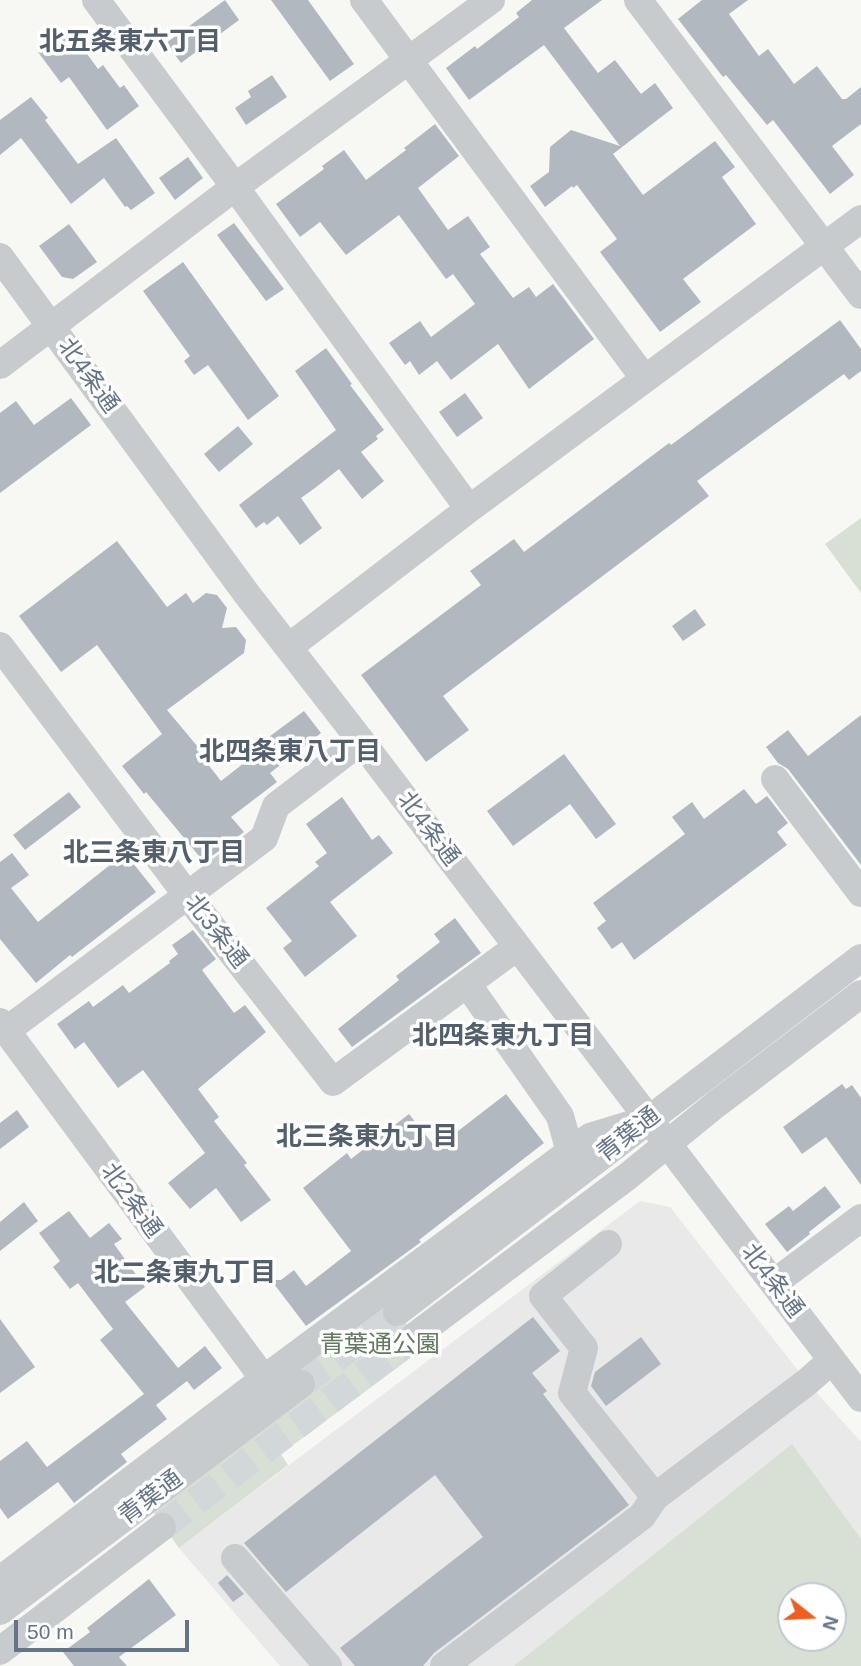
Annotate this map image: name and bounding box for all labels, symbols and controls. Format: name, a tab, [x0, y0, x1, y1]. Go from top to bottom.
district label: 北五条東六丁目	[39, 27, 221, 59]
street label: 北4条通	[51, 333, 125, 419]
district label: 北四条東八丁目	[199, 737, 381, 769]
street label: 北4条通	[391, 786, 465, 872]
district label: 北三条東八丁目	[63, 838, 245, 870]
street label: 北3条通	[178, 890, 254, 974]
district label: 北四条東九丁目	[412, 1021, 594, 1053]
street label: 青葉通	[592, 1101, 666, 1169]
district label: 北三条東九丁目	[276, 1122, 458, 1154]
street label: 北2条通	[94, 1158, 168, 1244]
street label: 北4条通	[735, 1238, 809, 1324]
district label: 北二条東九丁目	[94, 1258, 276, 1290]
park label: 青葉通公園	[320, 1331, 440, 1359]
street label: 青葉通	[114, 1465, 188, 1531]
north arrow	[777, 1582, 847, 1652]
scale bar	[18, 1606, 192, 1650]
text: N	[818, 1613, 843, 1633]
text: 50 m	[27, 1620, 74, 1643]

